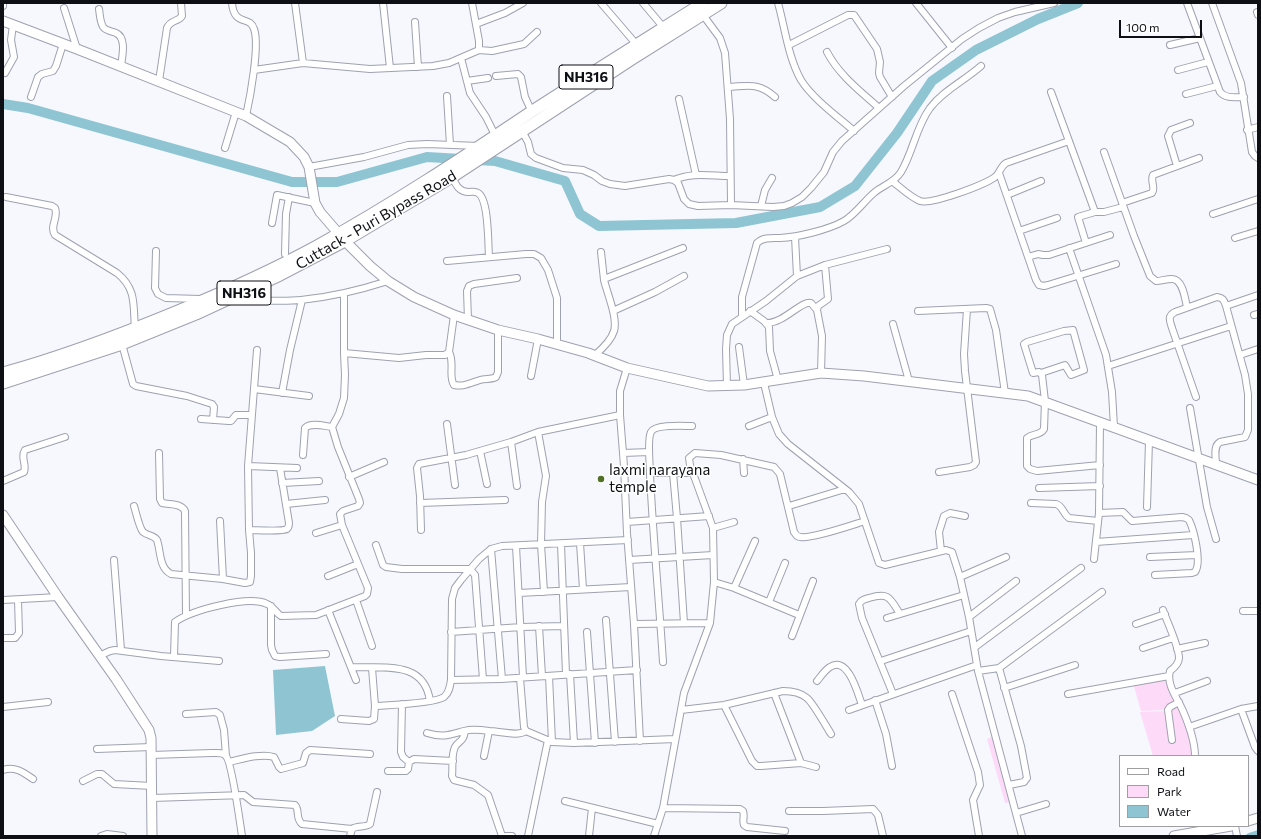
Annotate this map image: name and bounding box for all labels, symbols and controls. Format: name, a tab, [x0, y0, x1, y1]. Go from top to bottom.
scale bar	[1121, 12, 1204, 38]
text: 100 m	[1126, 20, 1160, 34]
road number: NH316	[559, 65, 613, 89]
street label: Cuttack - Puri Bypass Road	[292, 167, 460, 273]
road number: NH316	[217, 281, 271, 305]
place label: laxmi narayana temple	[609, 461, 710, 496]
marker: laxmi narayana temple	[596, 474, 606, 484]
legend	[1119, 755, 1249, 827]
text: Road	[1157, 764, 1185, 778]
text: Park	[1157, 784, 1182, 798]
text: Water	[1157, 804, 1191, 818]

